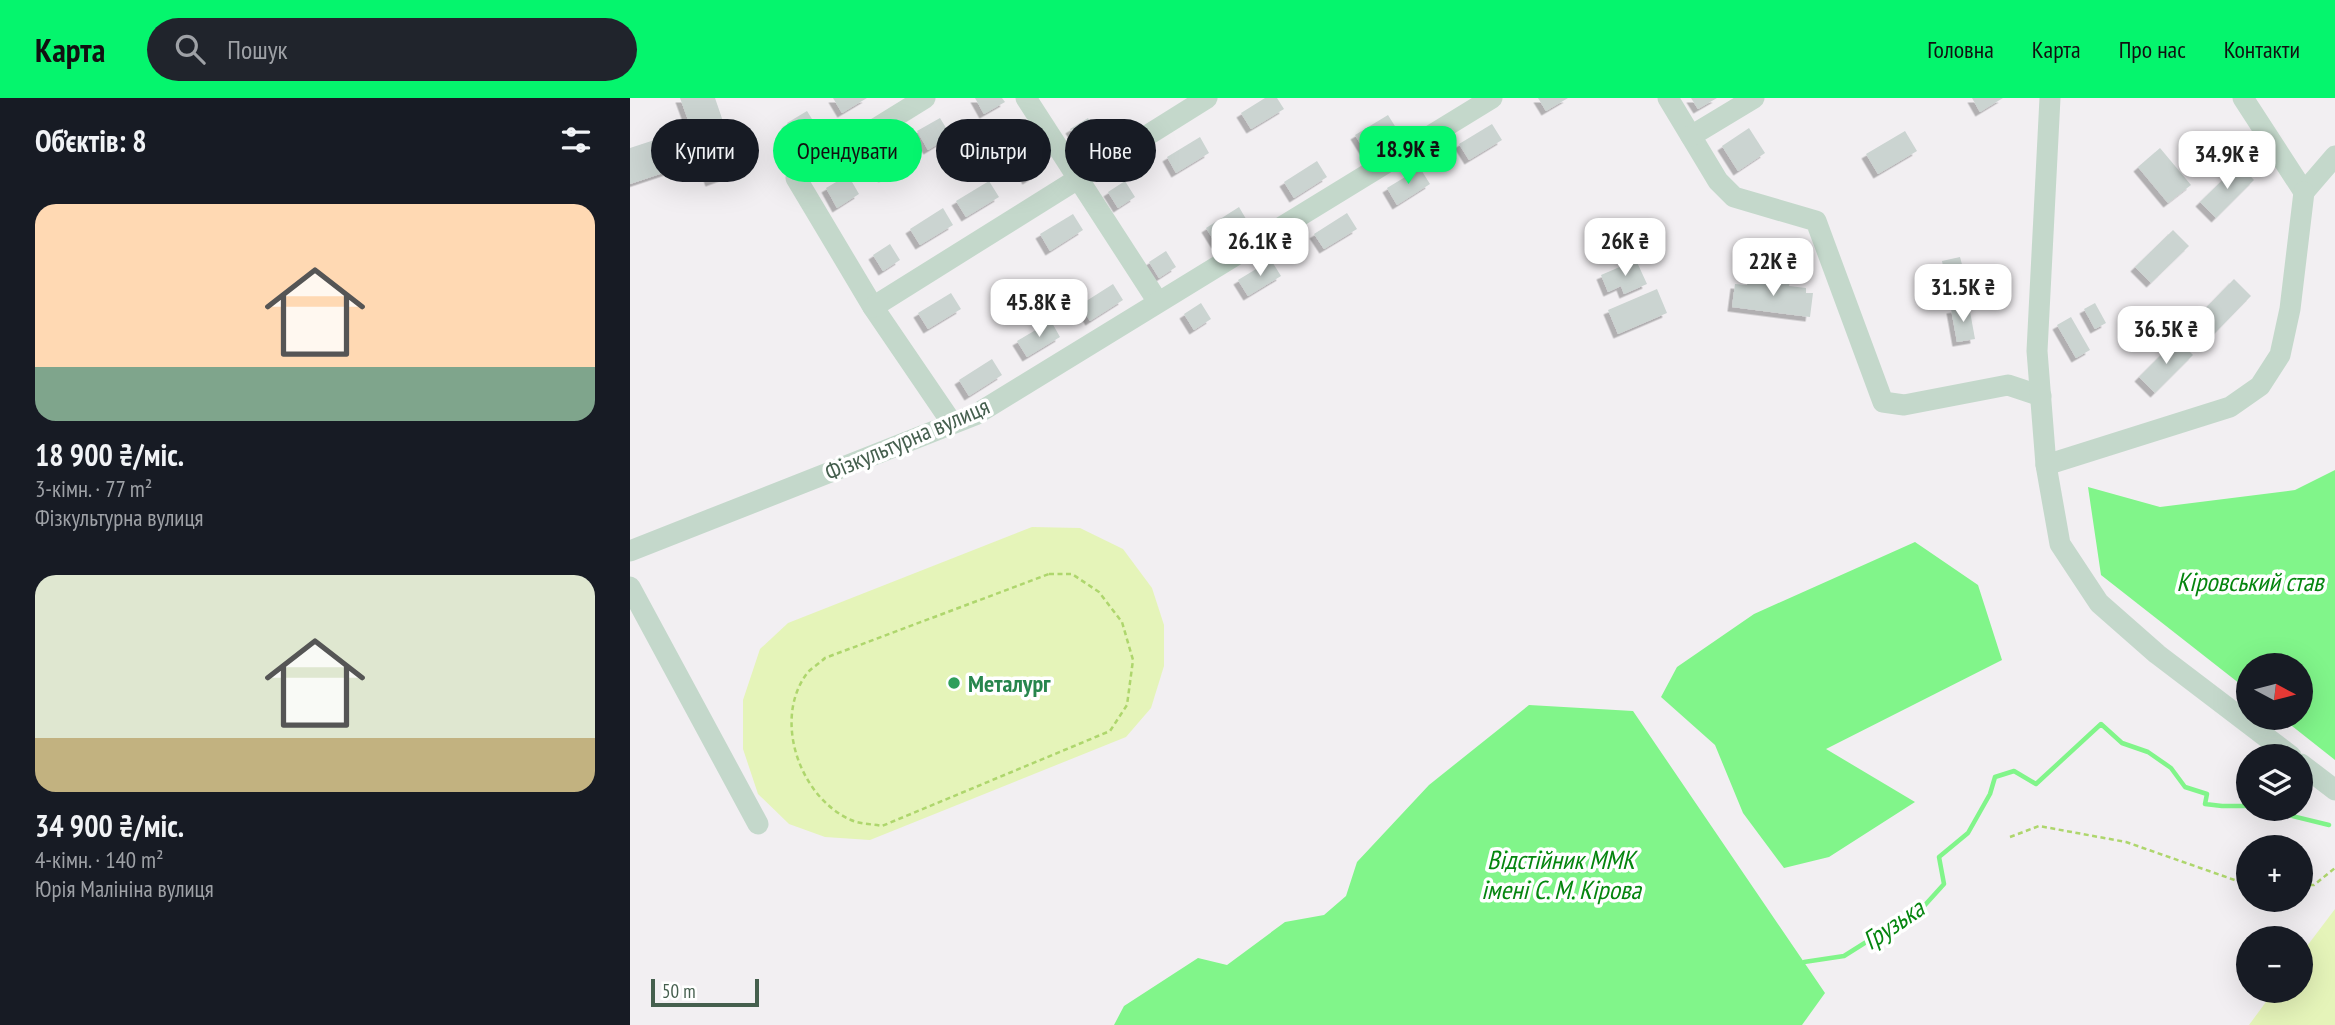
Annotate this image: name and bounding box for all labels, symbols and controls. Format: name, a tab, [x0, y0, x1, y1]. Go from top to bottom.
search box	[147, 18, 637, 81]
text: Карта	[35, 28, 105, 71]
icon: search	[171, 30, 209, 68]
text: Пошук	[227, 33, 288, 66]
text: Головна	[1927, 34, 1994, 65]
text: Карта	[2032, 34, 2081, 65]
text: Про нас	[2119, 34, 2186, 65]
text: Контакти	[2224, 34, 2300, 65]
chip: Купити	[651, 119, 759, 182]
chip: Орендувати	[773, 119, 922, 182]
chip: Фільтри	[936, 119, 1051, 182]
chip: Нове	[1065, 119, 1156, 182]
text: Об’єктів: 8	[35, 121, 146, 160]
icon: filters	[557, 121, 595, 159]
pin: 18.9K ₴	[1343, 126, 1473, 186]
pin: 34.9K ₴	[2162, 132, 2292, 191]
text: 18.9K ₴	[1376, 134, 1440, 163]
text: 34.9K ₴	[2195, 139, 2259, 168]
pin: 26.1K ₴	[1195, 218, 1325, 278]
pin: 26K ₴	[1576, 218, 1674, 278]
text: 26.1K ₴	[1228, 226, 1292, 255]
text: 26K ₴	[1600, 226, 1650, 255]
pin: 22K ₴	[1724, 238, 1822, 298]
text: 22K ₴	[1748, 246, 1798, 275]
icon: home	[252, 249, 378, 375]
pin: 31.5K ₴	[1898, 264, 2028, 324]
text: 31.5K ₴	[1931, 272, 1995, 301]
pin: 45.8K ₴	[974, 280, 1104, 339]
text: 45.8K ₴	[1007, 287, 1071, 316]
pin: 36.5K ₴	[2101, 306, 2231, 366]
text: 36.5K ₴	[2134, 314, 2198, 343]
street label: Фiзкультурна вулиця	[820, 390, 994, 488]
text: 18 900 ₴/міс.	[35, 435, 184, 474]
text: 3-кімн. · 77 m²	[35, 474, 152, 503]
text: Фiзкультурна вулиця	[35, 503, 203, 532]
water label: Кіровський став	[2176, 565, 2325, 598]
icon: home	[252, 620, 378, 746]
north arrow	[2236, 653, 2314, 730]
map controls	[2236, 653, 2313, 1003]
place label: Металург	[968, 668, 1051, 699]
marker: Металург	[946, 675, 962, 691]
button: layers	[2236, 744, 2313, 821]
text: 34 900 ₴/міс.	[35, 806, 184, 845]
button: +	[2236, 835, 2313, 912]
water label: Відстійник ММК імені С. М. Кірова	[1481, 843, 1642, 906]
text: 4-кімн. · 140 m²	[35, 845, 164, 874]
text: Юрія Малініна вулиця	[35, 874, 214, 903]
water label: Грузька	[1856, 891, 1931, 956]
button: −	[2236, 926, 2313, 1003]
scale bar	[651, 976, 760, 1008]
text: 50 m	[662, 979, 696, 1003]

